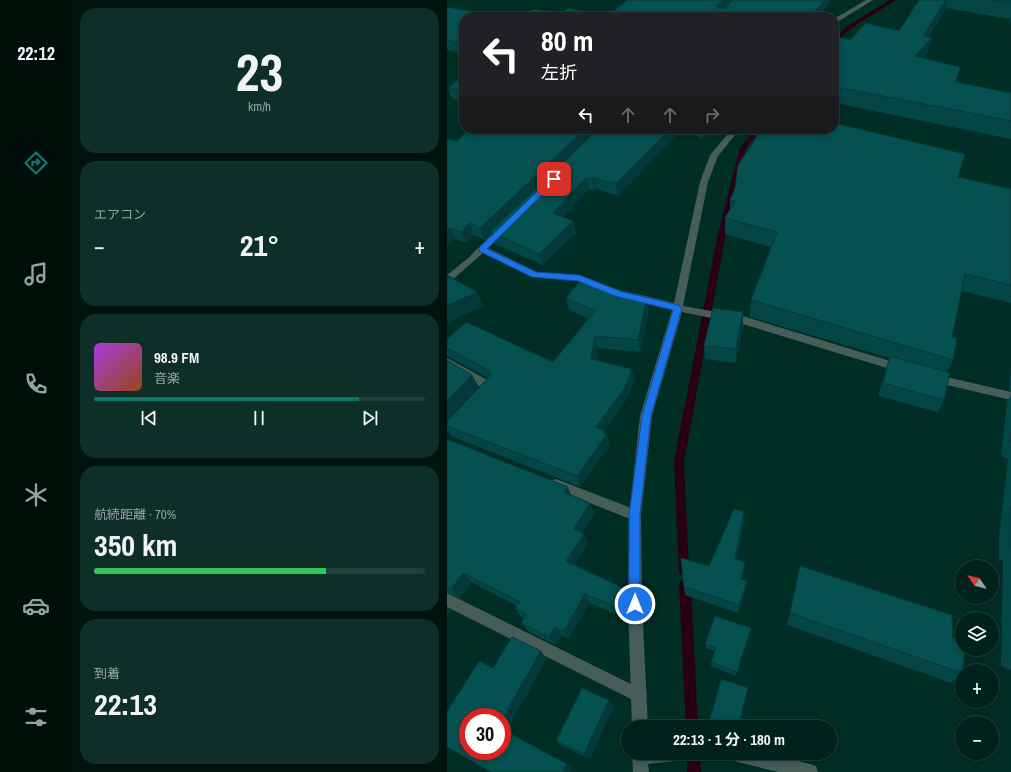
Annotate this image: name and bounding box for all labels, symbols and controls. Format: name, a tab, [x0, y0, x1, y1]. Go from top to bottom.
text: 80 m	[541, 22, 593, 60]
icon: left	[475, 28, 527, 80]
text: 23	[236, 37, 283, 107]
text: 22:12	[17, 41, 55, 66]
text: 左折	[541, 60, 577, 85]
text: km/h	[248, 98, 271, 115]
icon: left	[575, 104, 597, 126]
icon: ahead	[617, 104, 639, 126]
icon: ahead	[659, 104, 681, 126]
icon: right	[701, 104, 723, 126]
icon: directions	[22, 149, 50, 177]
pin	[537, 162, 571, 196]
icon: arrive	[543, 168, 565, 190]
text: エアコン	[94, 206, 146, 223]
text: 21°	[240, 225, 279, 265]
text: −	[94, 231, 105, 261]
text: +	[414, 231, 425, 261]
icon: music	[22, 260, 50, 288]
text: 98.9 FM	[154, 347, 199, 368]
icon: phone	[22, 370, 50, 398]
text: 音楽	[154, 370, 180, 387]
icon: previous	[138, 407, 160, 429]
icon: pause	[248, 407, 270, 429]
icon: next	[359, 407, 381, 429]
icon: climate	[22, 481, 50, 509]
text: 航続距離 · 70%	[94, 506, 176, 523]
text: 350 km	[94, 525, 177, 565]
north arrow	[955, 560, 999, 604]
map controls	[955, 560, 999, 760]
position arrow	[614, 583, 656, 625]
icon: car	[22, 592, 50, 620]
button: layers	[955, 612, 999, 656]
button: +	[955, 664, 999, 708]
text: 到着	[94, 665, 120, 682]
text: 22:13	[94, 684, 157, 724]
icon: filters	[22, 703, 50, 731]
speed limit sign: 30	[459, 708, 511, 760]
button: −	[955, 716, 999, 760]
text: 22:13 · 1 分 · 180 m	[673, 729, 785, 750]

